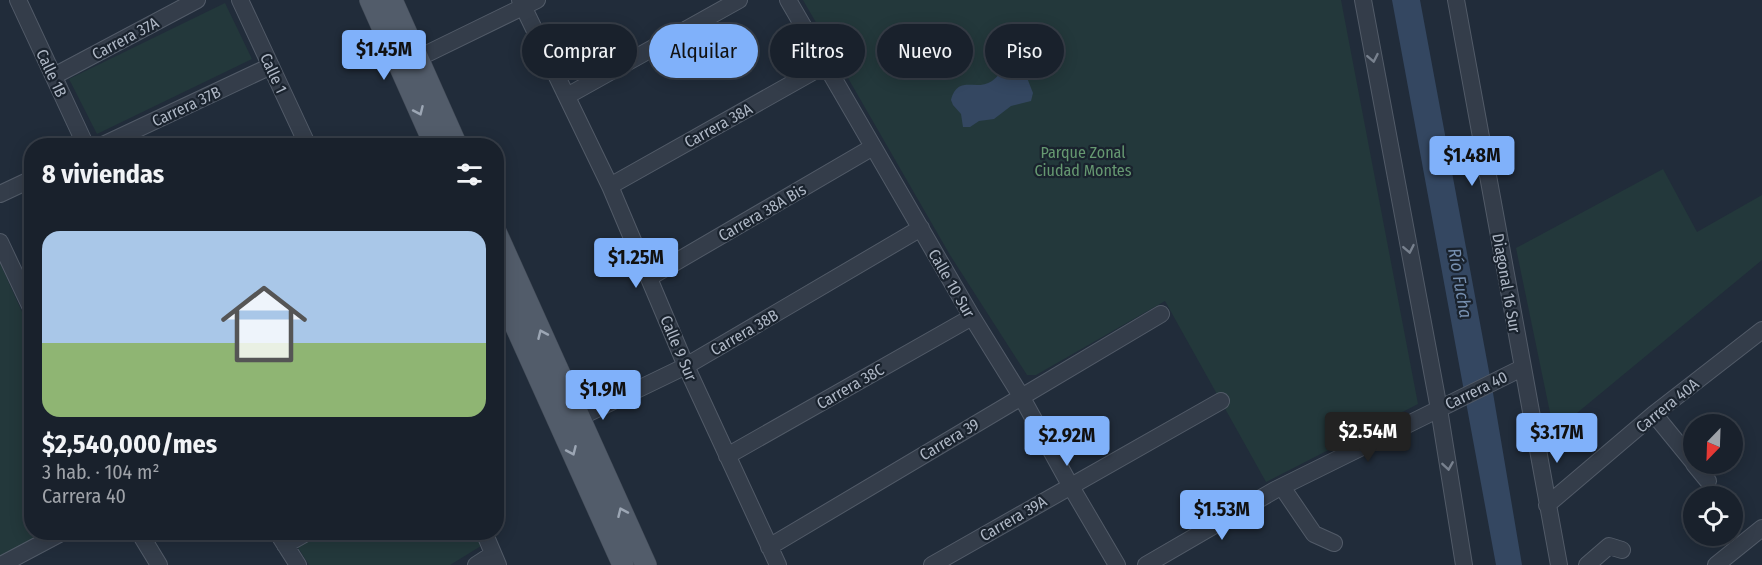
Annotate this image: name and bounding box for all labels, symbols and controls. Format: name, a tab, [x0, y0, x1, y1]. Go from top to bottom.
street label: Carrera 37A	[89, 13, 162, 64]
chip: Comprar	[522, 24, 637, 78]
chip: Alquilar	[649, 24, 758, 78]
chip: Filtros	[770, 24, 865, 78]
chip: Nuevo	[877, 24, 973, 78]
chip: Piso	[985, 24, 1064, 78]
pin: $1.45M	[335, 30, 433, 81]
text: $1.45M	[356, 37, 412, 61]
street label: Calle 1B	[32, 46, 71, 100]
street label: Calle 1	[256, 50, 291, 96]
one-way arrow	[1366, 52, 1379, 62]
street label: Carrera 37B	[149, 82, 224, 131]
street label: Carrera 38A	[681, 99, 756, 152]
one-way arrow	[412, 104, 424, 115]
pin: $1.48M	[1423, 136, 1521, 187]
park label: Parque Zonal Ciudad Montes	[1034, 143, 1132, 180]
text: $1.48M	[1443, 143, 1501, 167]
icon: filters	[453, 158, 486, 191]
text: 8 viviendas	[42, 159, 164, 190]
street label: Carrera 38A Bis	[715, 180, 810, 245]
street label: Diagonal 16 Sur	[1488, 232, 1525, 335]
pin: $1.25M	[587, 238, 685, 289]
one-way arrow	[1402, 244, 1415, 254]
text: $1.25M	[608, 245, 664, 269]
street label: Calle 10 Sur	[924, 246, 979, 321]
water label: Río Fucha	[1443, 246, 1477, 320]
icon: home	[210, 270, 318, 378]
street label: Carrera 38B	[707, 305, 782, 359]
street label: Calle 9 Sur	[656, 313, 701, 384]
one-way arrow	[538, 329, 550, 340]
street label: Carrera 38C	[813, 360, 887, 413]
street label: Carrera 40	[1442, 367, 1511, 414]
pin: $1.9M	[561, 370, 645, 421]
street label: Carrera 40A	[1632, 374, 1703, 437]
text: $1.9M	[580, 377, 626, 401]
pin: $2.54M	[1319, 412, 1417, 463]
pin: $3.17M	[1508, 413, 1606, 464]
street label: Carrera 39	[916, 414, 983, 465]
north arrow	[1683, 414, 1743, 474]
map controls	[1683, 414, 1743, 546]
pin: $2.92M	[1018, 416, 1116, 467]
text: $2.54M	[1339, 419, 1397, 443]
text: $3.17M	[1530, 420, 1584, 444]
text: $2.92M	[1039, 423, 1095, 447]
text: $2,540,000/mes	[42, 429, 217, 460]
one-way arrow	[565, 444, 577, 455]
text: 3 hab. · 104 m²	[42, 460, 160, 484]
one-way arrow	[1442, 462, 1454, 471]
text: Carrera 40	[42, 484, 126, 508]
button: locate	[1683, 486, 1743, 546]
pin: $1.53M	[1173, 490, 1271, 541]
street label: Carrera 39A	[976, 491, 1051, 545]
text: $1.53M	[1194, 497, 1250, 521]
one-way arrow	[617, 507, 629, 518]

